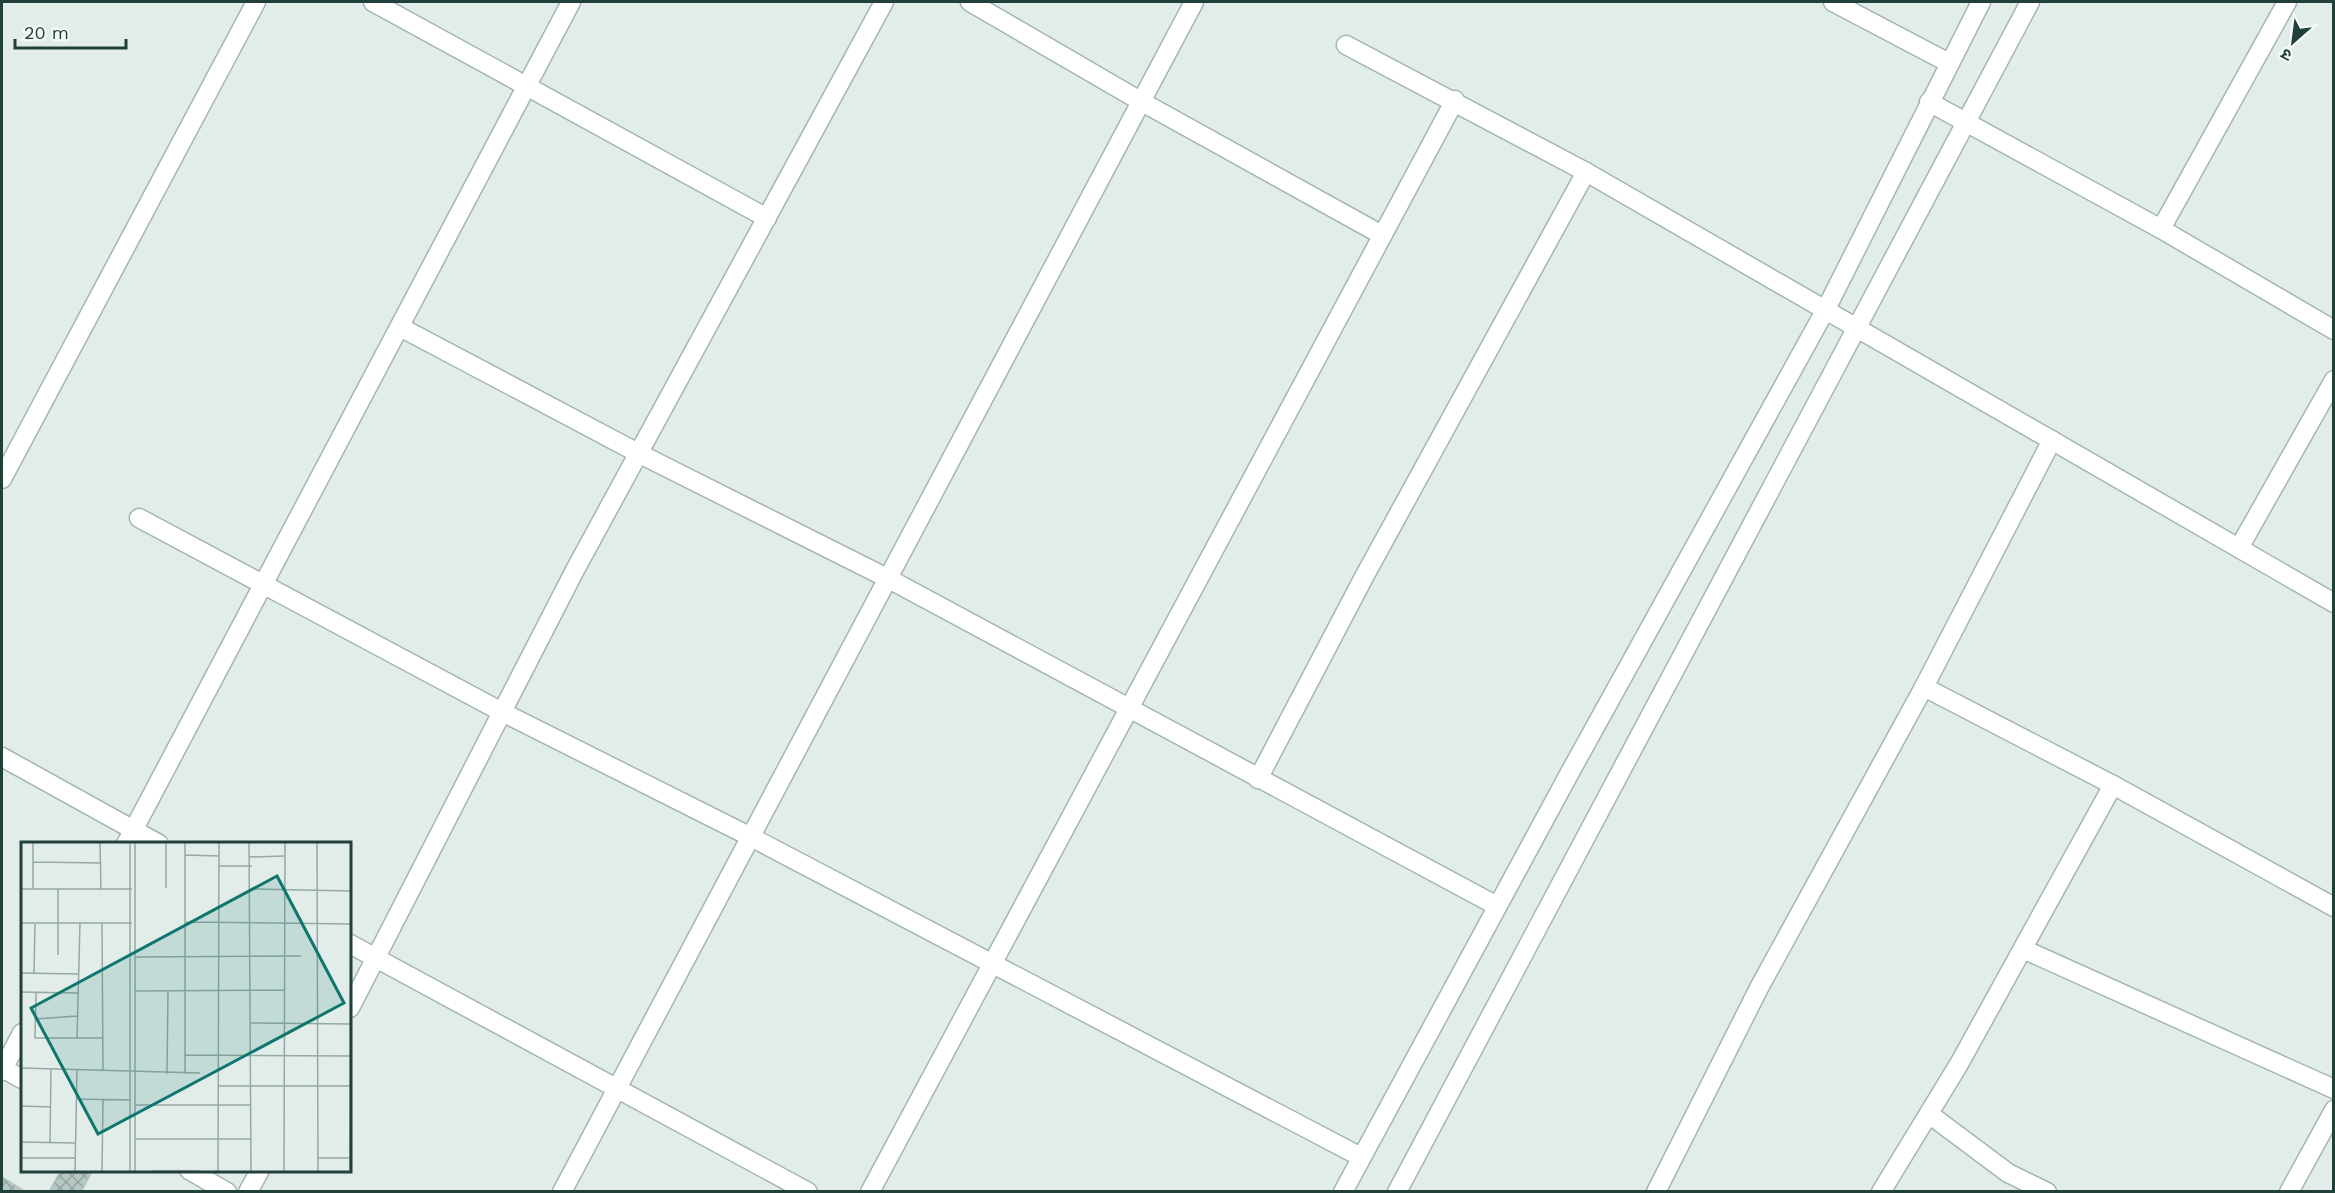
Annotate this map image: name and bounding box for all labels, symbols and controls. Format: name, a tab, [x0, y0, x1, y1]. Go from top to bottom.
scale bar	[15, 12, 126, 50]
north arrow	[2263, 12, 2323, 72]
text: 20 m	[24, 22, 69, 43]
text: उ	[2277, 44, 2295, 65]
inset map	[21, 842, 351, 1172]

